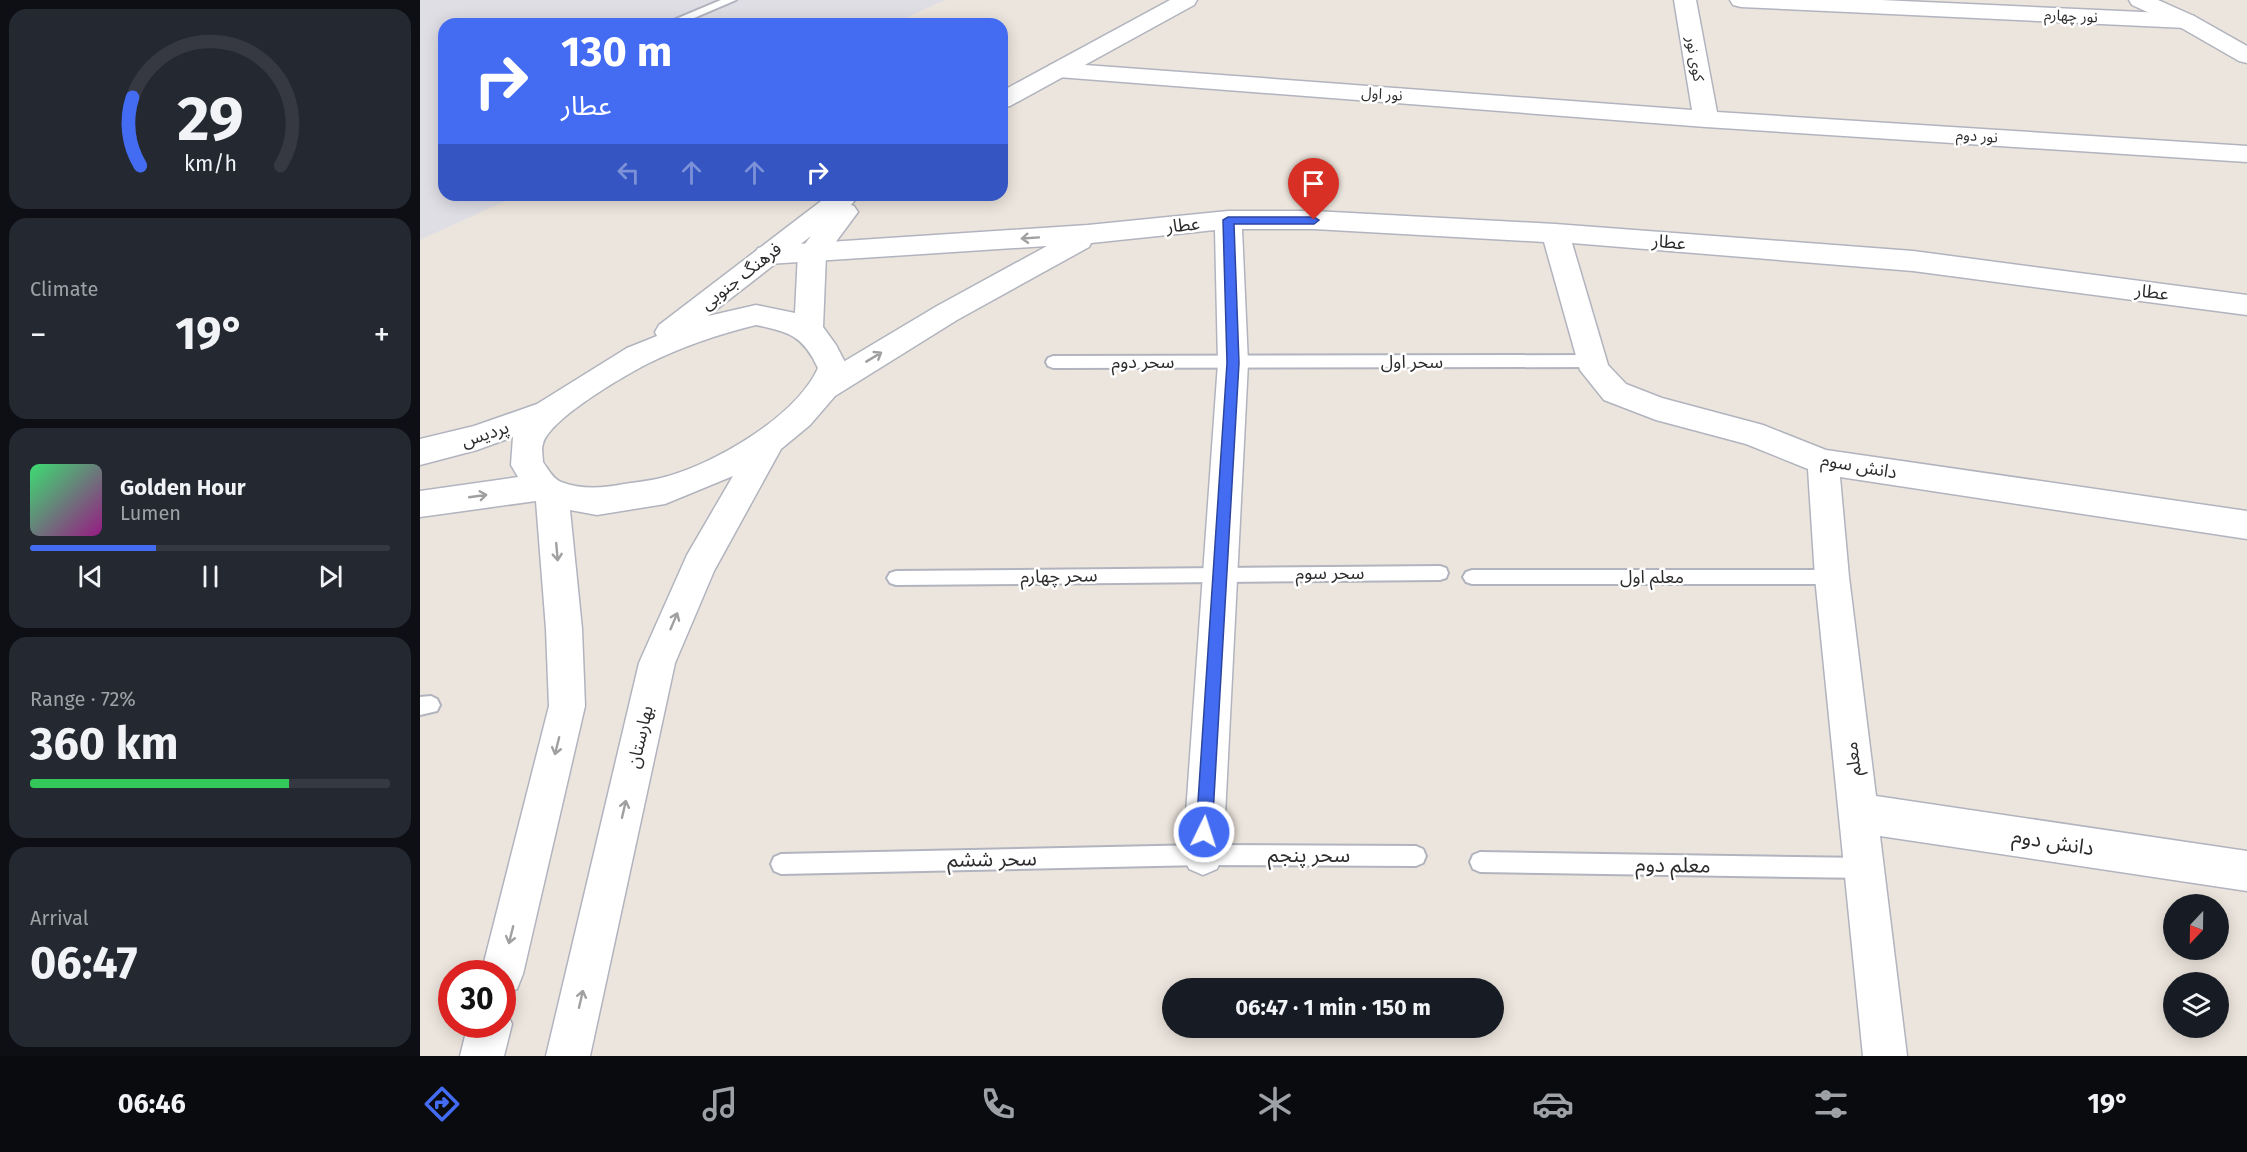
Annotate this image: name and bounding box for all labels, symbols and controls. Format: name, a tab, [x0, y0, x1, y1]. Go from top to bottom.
street label: نور چهارم	[2044, 6, 2098, 28]
text: 130 m	[561, 27, 672, 77]
street label: کوی نور	[1682, 34, 1708, 84]
icon: right	[462, 42, 540, 120]
text: 29	[177, 82, 243, 157]
street label: نور اول	[1361, 84, 1403, 104]
text: عطار	[561, 90, 612, 122]
street label: نور دوم	[1955, 126, 1998, 148]
text: km/h	[183, 152, 237, 178]
icon: left	[612, 156, 645, 189]
icon: ahead	[675, 156, 708, 189]
icon: ahead	[738, 156, 771, 189]
icon: right	[801, 156, 834, 189]
pin	[1288, 158, 1339, 220]
icon: arrive	[1297, 167, 1330, 200]
street label: عطار	[1164, 212, 1201, 238]
street label: عطار	[1650, 229, 1687, 254]
one-way arrow	[1020, 233, 1040, 244]
street label: فرهنگ جنوبی	[696, 238, 786, 314]
text: Climate	[30, 277, 98, 301]
street label: عطار	[2133, 279, 2170, 305]
text: 19°	[175, 307, 245, 361]
text: −	[30, 315, 47, 355]
text: +	[374, 315, 390, 355]
one-way arrow	[865, 351, 882, 363]
street label: سحر دوم	[1112, 351, 1174, 376]
street label: سحر اول	[1381, 351, 1443, 373]
street label: پردیس	[458, 416, 512, 452]
street label: دانش سوم	[1819, 449, 1899, 486]
text: Golden Hour	[120, 474, 246, 501]
one-way arrow	[468, 491, 487, 502]
text: Lumen	[120, 501, 181, 525]
one-way arrow	[552, 542, 563, 562]
icon: previous	[74, 560, 107, 593]
icon: pause	[194, 560, 227, 593]
icon: next	[314, 560, 347, 593]
street label: سحر سوم	[1296, 562, 1364, 587]
street label: سحر چهارم	[1020, 564, 1098, 591]
street label: معلم اول	[1620, 566, 1684, 590]
one-way arrow	[670, 612, 681, 630]
text: Range · 72%	[30, 687, 136, 711]
street label: بهارستان	[622, 704, 658, 770]
text: 360 km	[30, 717, 179, 771]
one-way arrow	[551, 736, 563, 755]
street label: معلم	[1840, 740, 1868, 777]
one-way arrow	[618, 799, 630, 818]
position arrow	[1172, 800, 1236, 864]
street label: دانش دوم	[2010, 823, 2096, 864]
street label: سحر پنجم	[1268, 842, 1350, 870]
street label: سحر ششم	[947, 845, 1037, 875]
street label: معلم دوم	[1635, 851, 1711, 882]
north arrow	[2163, 894, 2229, 960]
map controls	[2163, 894, 2229, 1038]
text: Arrival	[30, 906, 89, 930]
one-way arrow	[505, 926, 517, 945]
text: 06:47	[30, 936, 138, 990]
speed limit sign: 30	[438, 960, 516, 1038]
button: layers	[2163, 972, 2229, 1038]
one-way arrow	[575, 990, 587, 1009]
text: 06:47 · 1 min · 150 m	[1235, 994, 1431, 1021]
icon: directions	[421, 1083, 463, 1125]
icon: music	[699, 1083, 741, 1125]
icon: phone	[977, 1083, 1019, 1125]
icon: climate	[1254, 1083, 1296, 1125]
icon: car	[1532, 1083, 1574, 1125]
icon: filters	[1810, 1083, 1852, 1125]
text: 06:46	[118, 1088, 186, 1120]
text: 19°	[2087, 1088, 2129, 1120]

